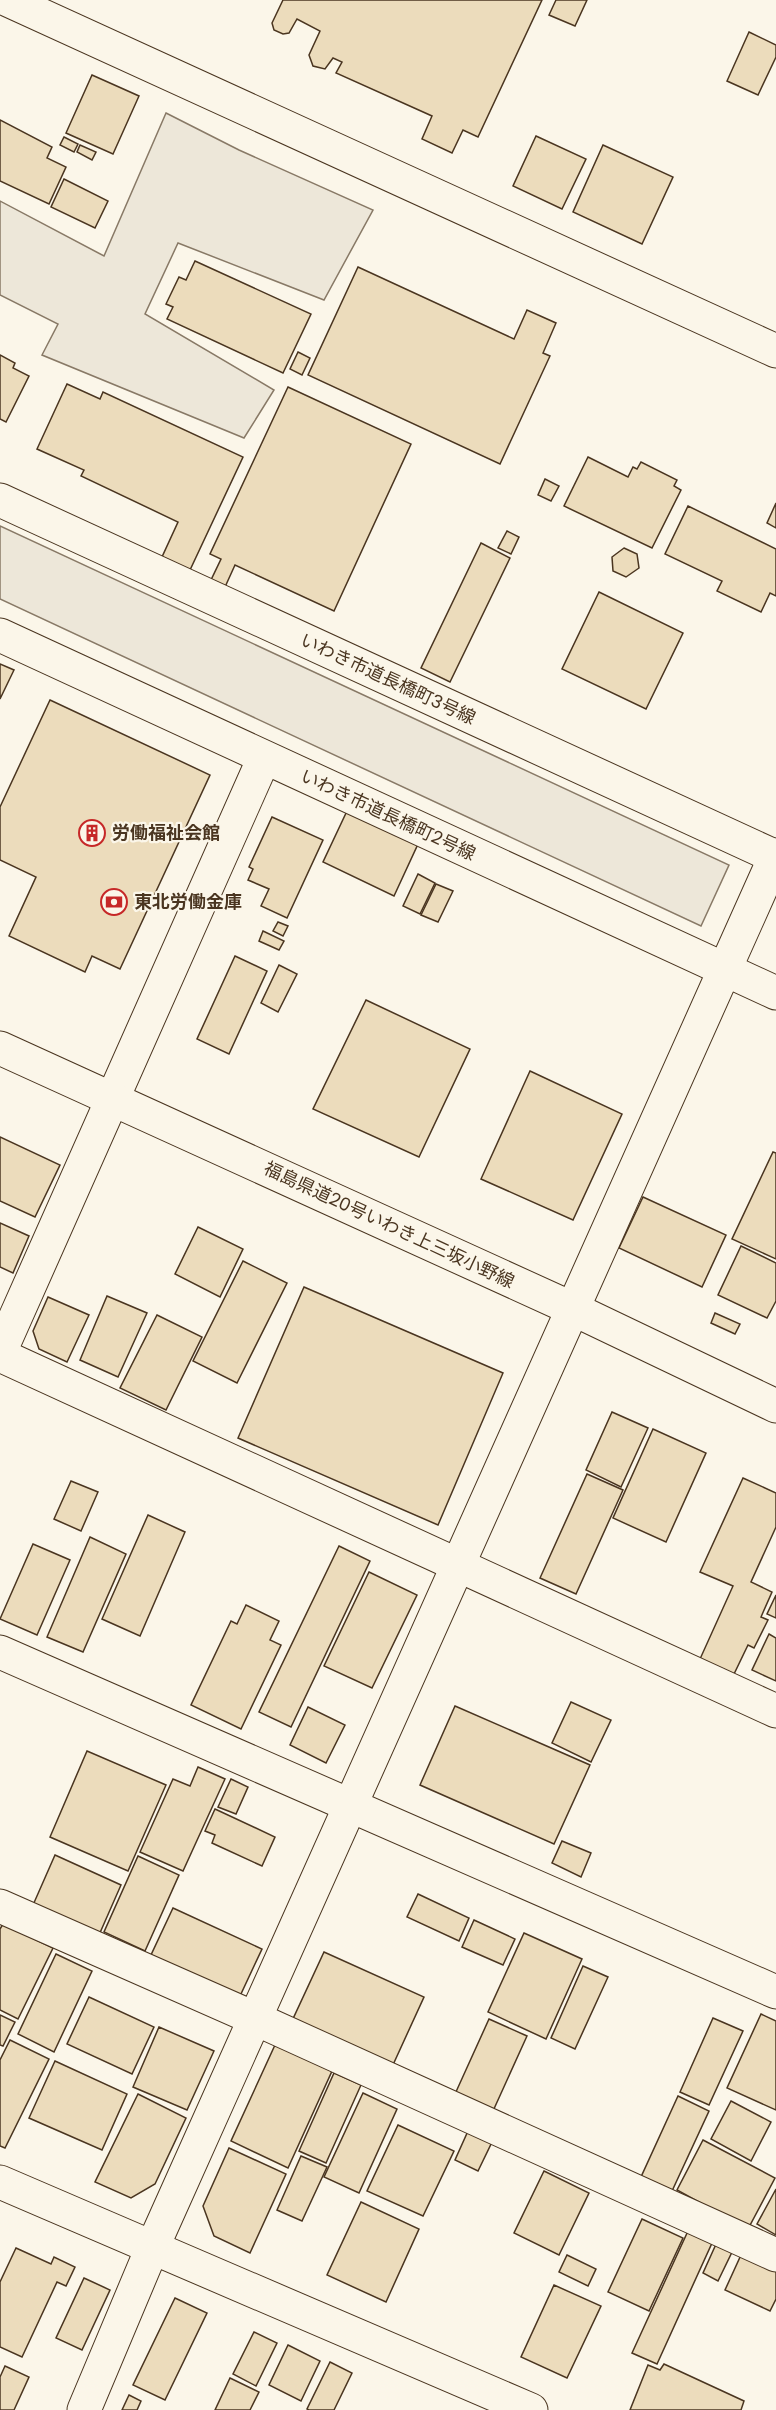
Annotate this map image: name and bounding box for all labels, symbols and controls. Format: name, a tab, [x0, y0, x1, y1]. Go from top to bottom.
street label: いわき市道長橋町3号線	[297, 627, 480, 730]
street label: いわき市道長橋町2号線	[297, 763, 480, 866]
building icon: 労働福祉会館	[77, 818, 107, 848]
place label: 労働福祉会館	[112, 820, 220, 845]
bank icon: 東北労働金庫	[99, 887, 129, 917]
place label: 東北労働金庫	[134, 889, 242, 914]
street label: 福島県道20号いわき上三坂小野線	[260, 1155, 519, 1294]

